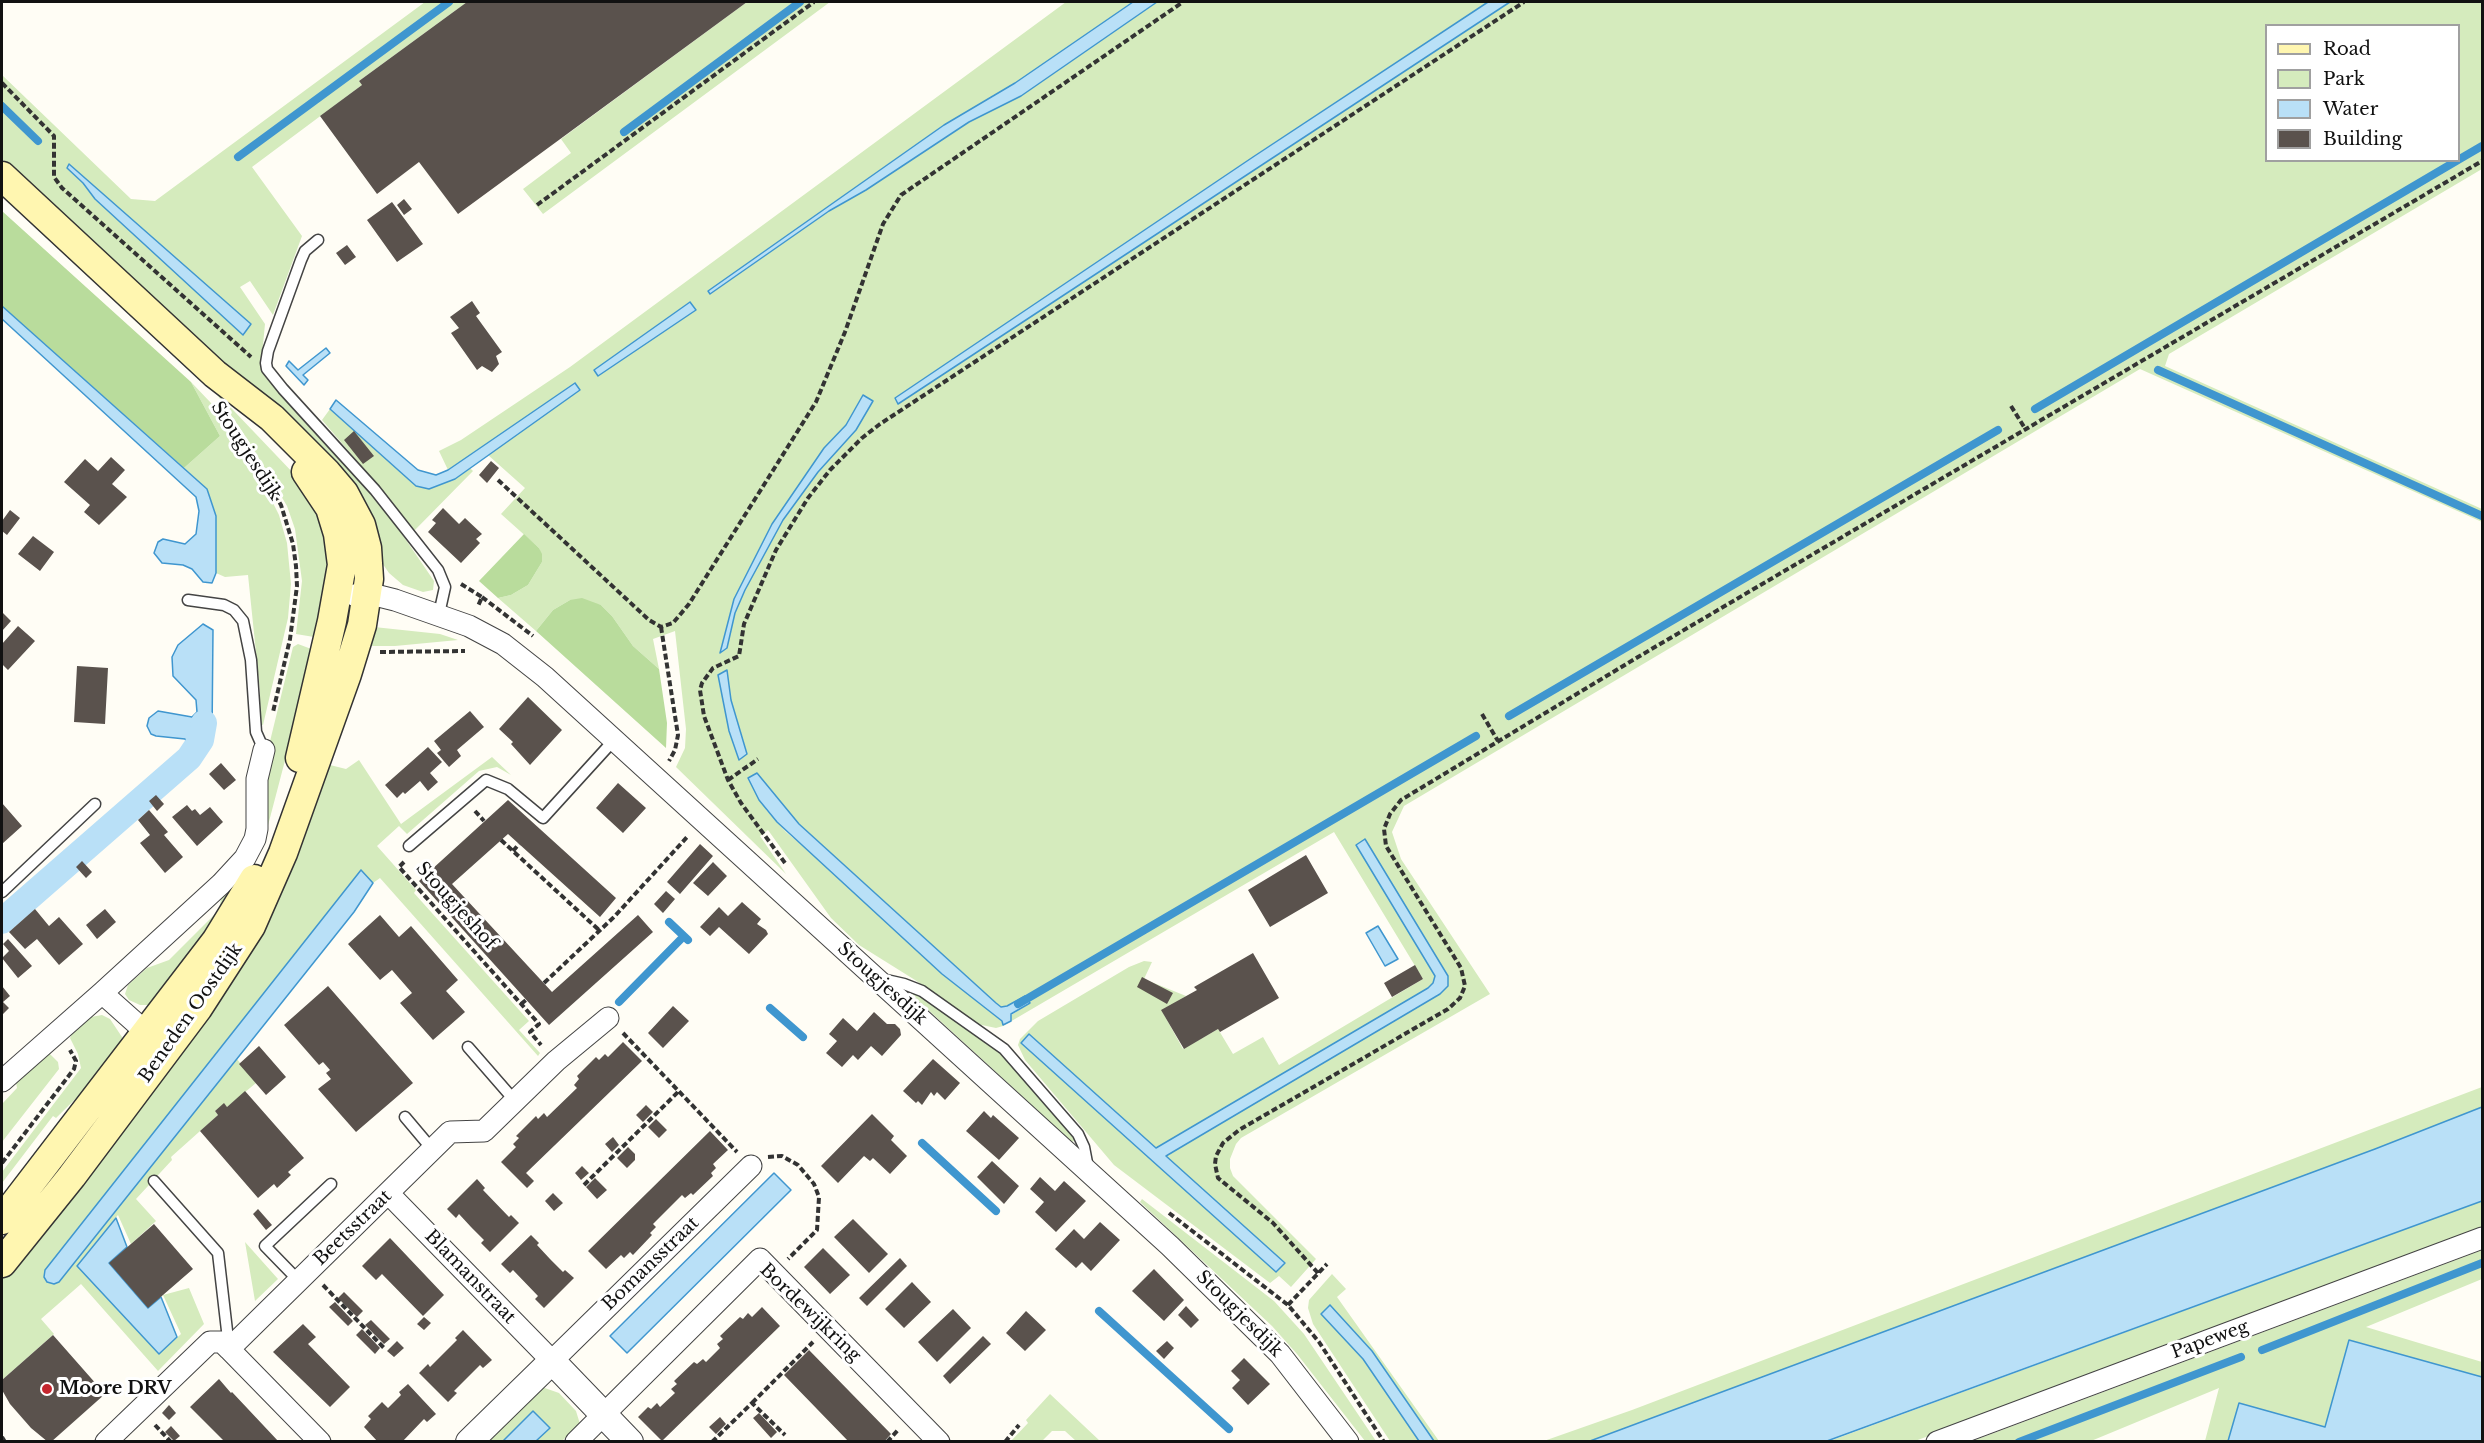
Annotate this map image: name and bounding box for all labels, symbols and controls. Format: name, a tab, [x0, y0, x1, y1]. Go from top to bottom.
legend	[2265, 24, 2460, 162]
text: Road	[2323, 38, 2371, 60]
text: Park	[2323, 68, 2365, 90]
text: Water	[2323, 98, 2378, 120]
text: Building	[2323, 128, 2402, 150]
street label: Stougjesdijk	[206, 398, 286, 504]
street label: Stougjeshof	[411, 858, 501, 954]
street label: Stougjesdijk	[833, 938, 931, 1030]
street label: Beneden Oostdijk	[135, 939, 247, 1087]
street label: Beetsstraat	[310, 1186, 396, 1270]
street label: Bomansstraat	[598, 1213, 704, 1315]
street label: Blamanstraat	[420, 1226, 520, 1328]
street label: Bordewijkring	[755, 1259, 865, 1367]
street label: Stougjesdijk	[1191, 1266, 1287, 1362]
street label: Papeweg	[2168, 1316, 2252, 1364]
place label: Moore DRV	[59, 1378, 172, 1400]
marker: Moore DRV	[40, 1382, 54, 1396]

